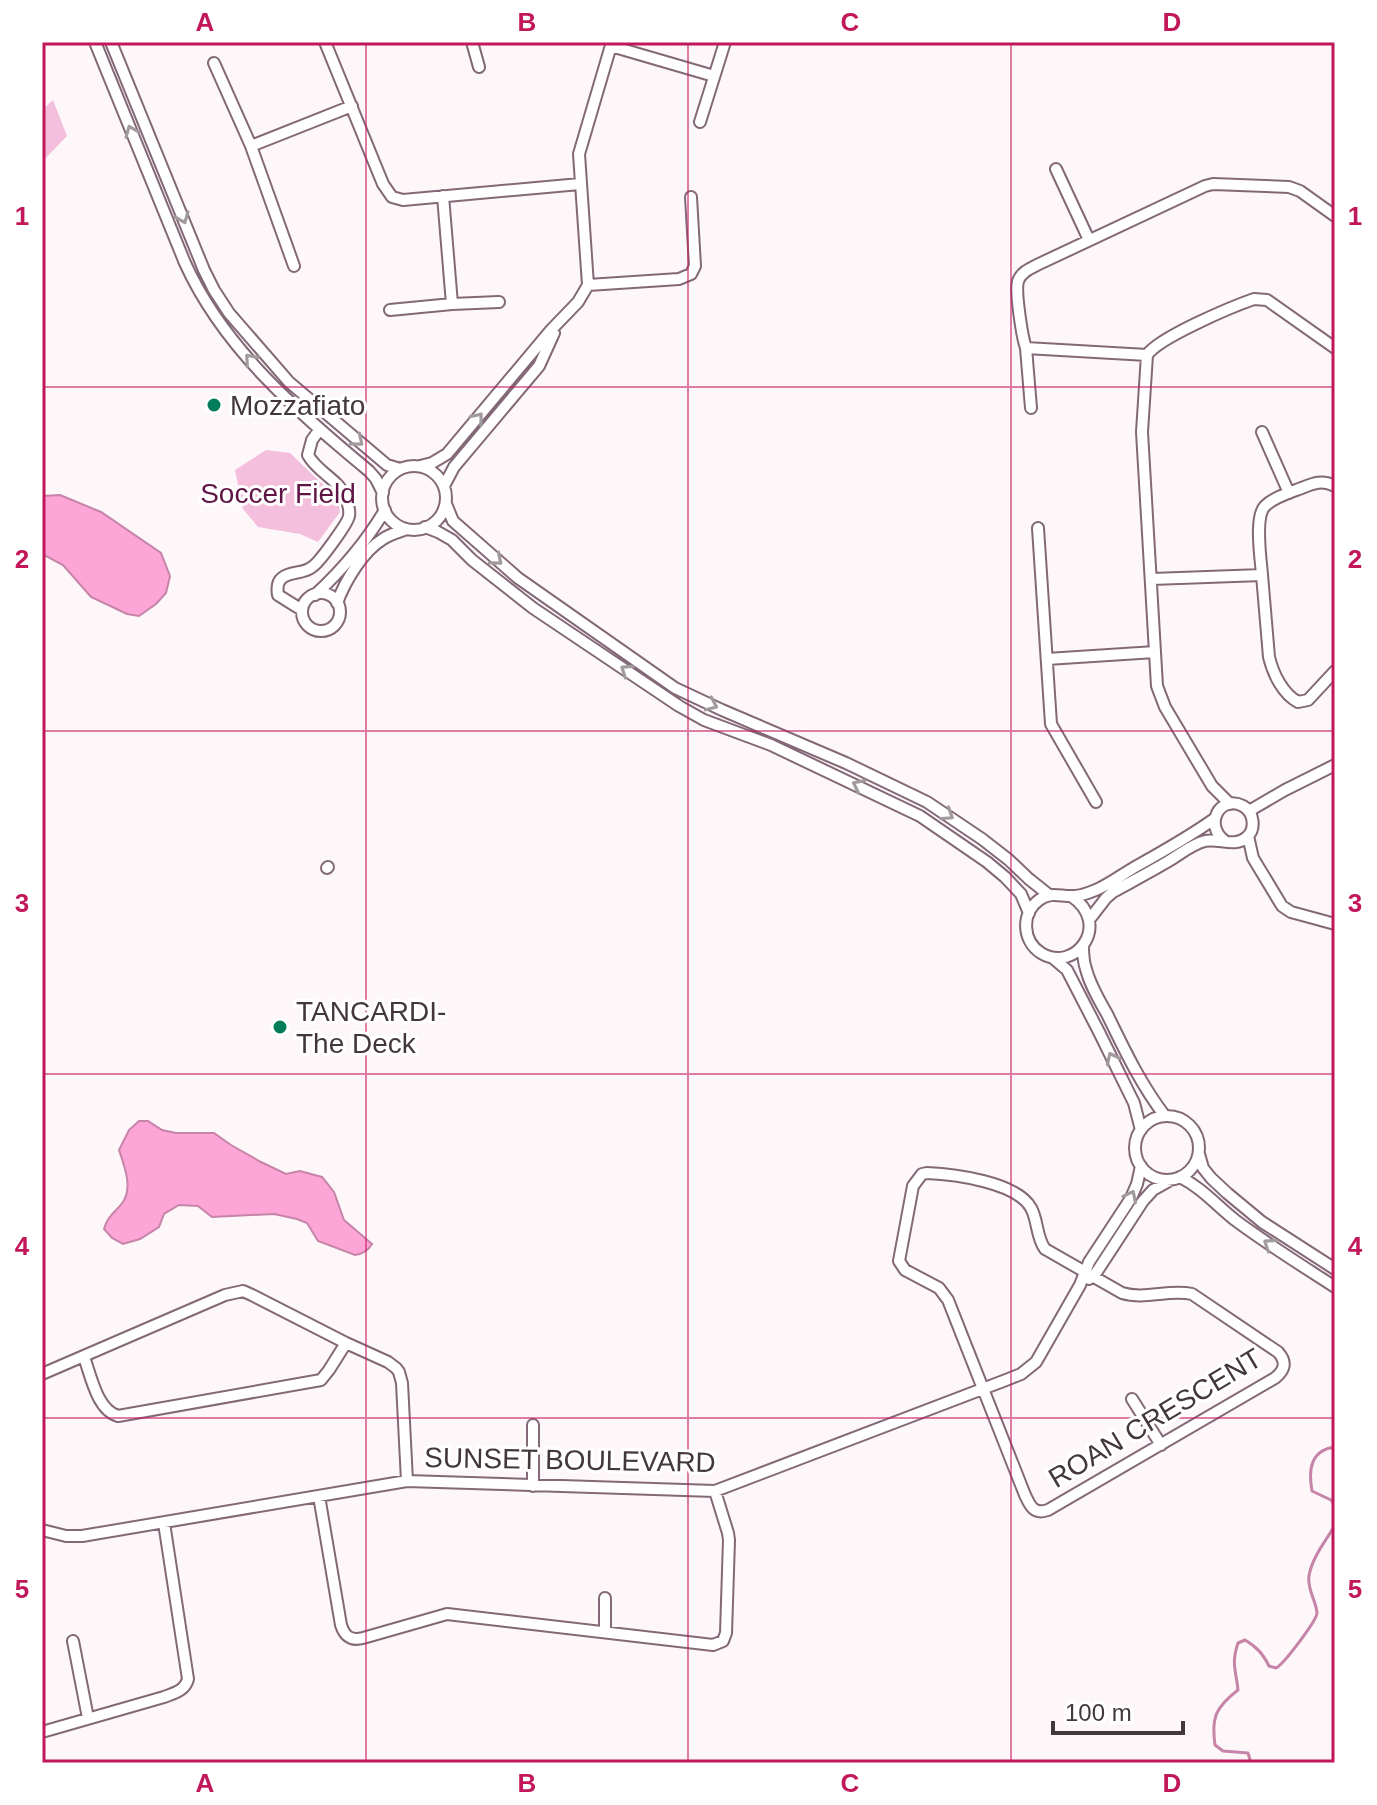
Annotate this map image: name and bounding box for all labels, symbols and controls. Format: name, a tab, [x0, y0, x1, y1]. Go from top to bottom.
text: A	[196, 7, 215, 37]
text: B	[518, 7, 536, 37]
text: C	[841, 7, 860, 37]
text: D	[1163, 7, 1181, 37]
one-way arrow	[124, 124, 141, 138]
text: 1	[15, 201, 29, 231]
text: 1	[1348, 201, 1362, 231]
one-way arrow	[174, 210, 190, 224]
one-way arrow	[245, 354, 260, 369]
place label: Mozzafiato	[230, 390, 365, 421]
marker: Mozzafiato	[205, 396, 223, 414]
one-way arrow	[468, 413, 483, 427]
one-way arrow	[349, 431, 364, 445]
park label: Soccer Field	[200, 478, 356, 509]
text: 2	[15, 544, 29, 574]
text: 2	[1348, 544, 1362, 574]
one-way arrow	[488, 550, 503, 565]
one-way arrow	[620, 665, 634, 680]
one-way arrow	[704, 696, 718, 712]
one-way arrow	[851, 780, 866, 795]
one-way arrow	[939, 805, 953, 820]
text: 3	[15, 888, 29, 918]
text: 3	[1348, 888, 1362, 918]
place label: TANCARDI- The Deck	[296, 996, 446, 1059]
marker: TANCARDI- The Deck	[271, 1018, 289, 1036]
one-way arrow	[1106, 1051, 1121, 1066]
one-way arrow	[1121, 1189, 1137, 1204]
text: 4	[15, 1231, 30, 1261]
text: 4	[1348, 1231, 1363, 1261]
one-way arrow	[1264, 1239, 1278, 1254]
street label: ROAN CRESCENT	[1043, 1342, 1267, 1494]
street label: SUNSET BOULEVARD	[424, 1442, 716, 1478]
text: 5	[15, 1574, 29, 1604]
text: 5	[1348, 1574, 1362, 1604]
scale bar	[1053, 1685, 1183, 1735]
text: 100 m	[1065, 1699, 1132, 1726]
text: A	[196, 1768, 215, 1798]
text: B	[518, 1768, 536, 1798]
text: C	[841, 1768, 860, 1798]
text: D	[1163, 1768, 1181, 1798]

